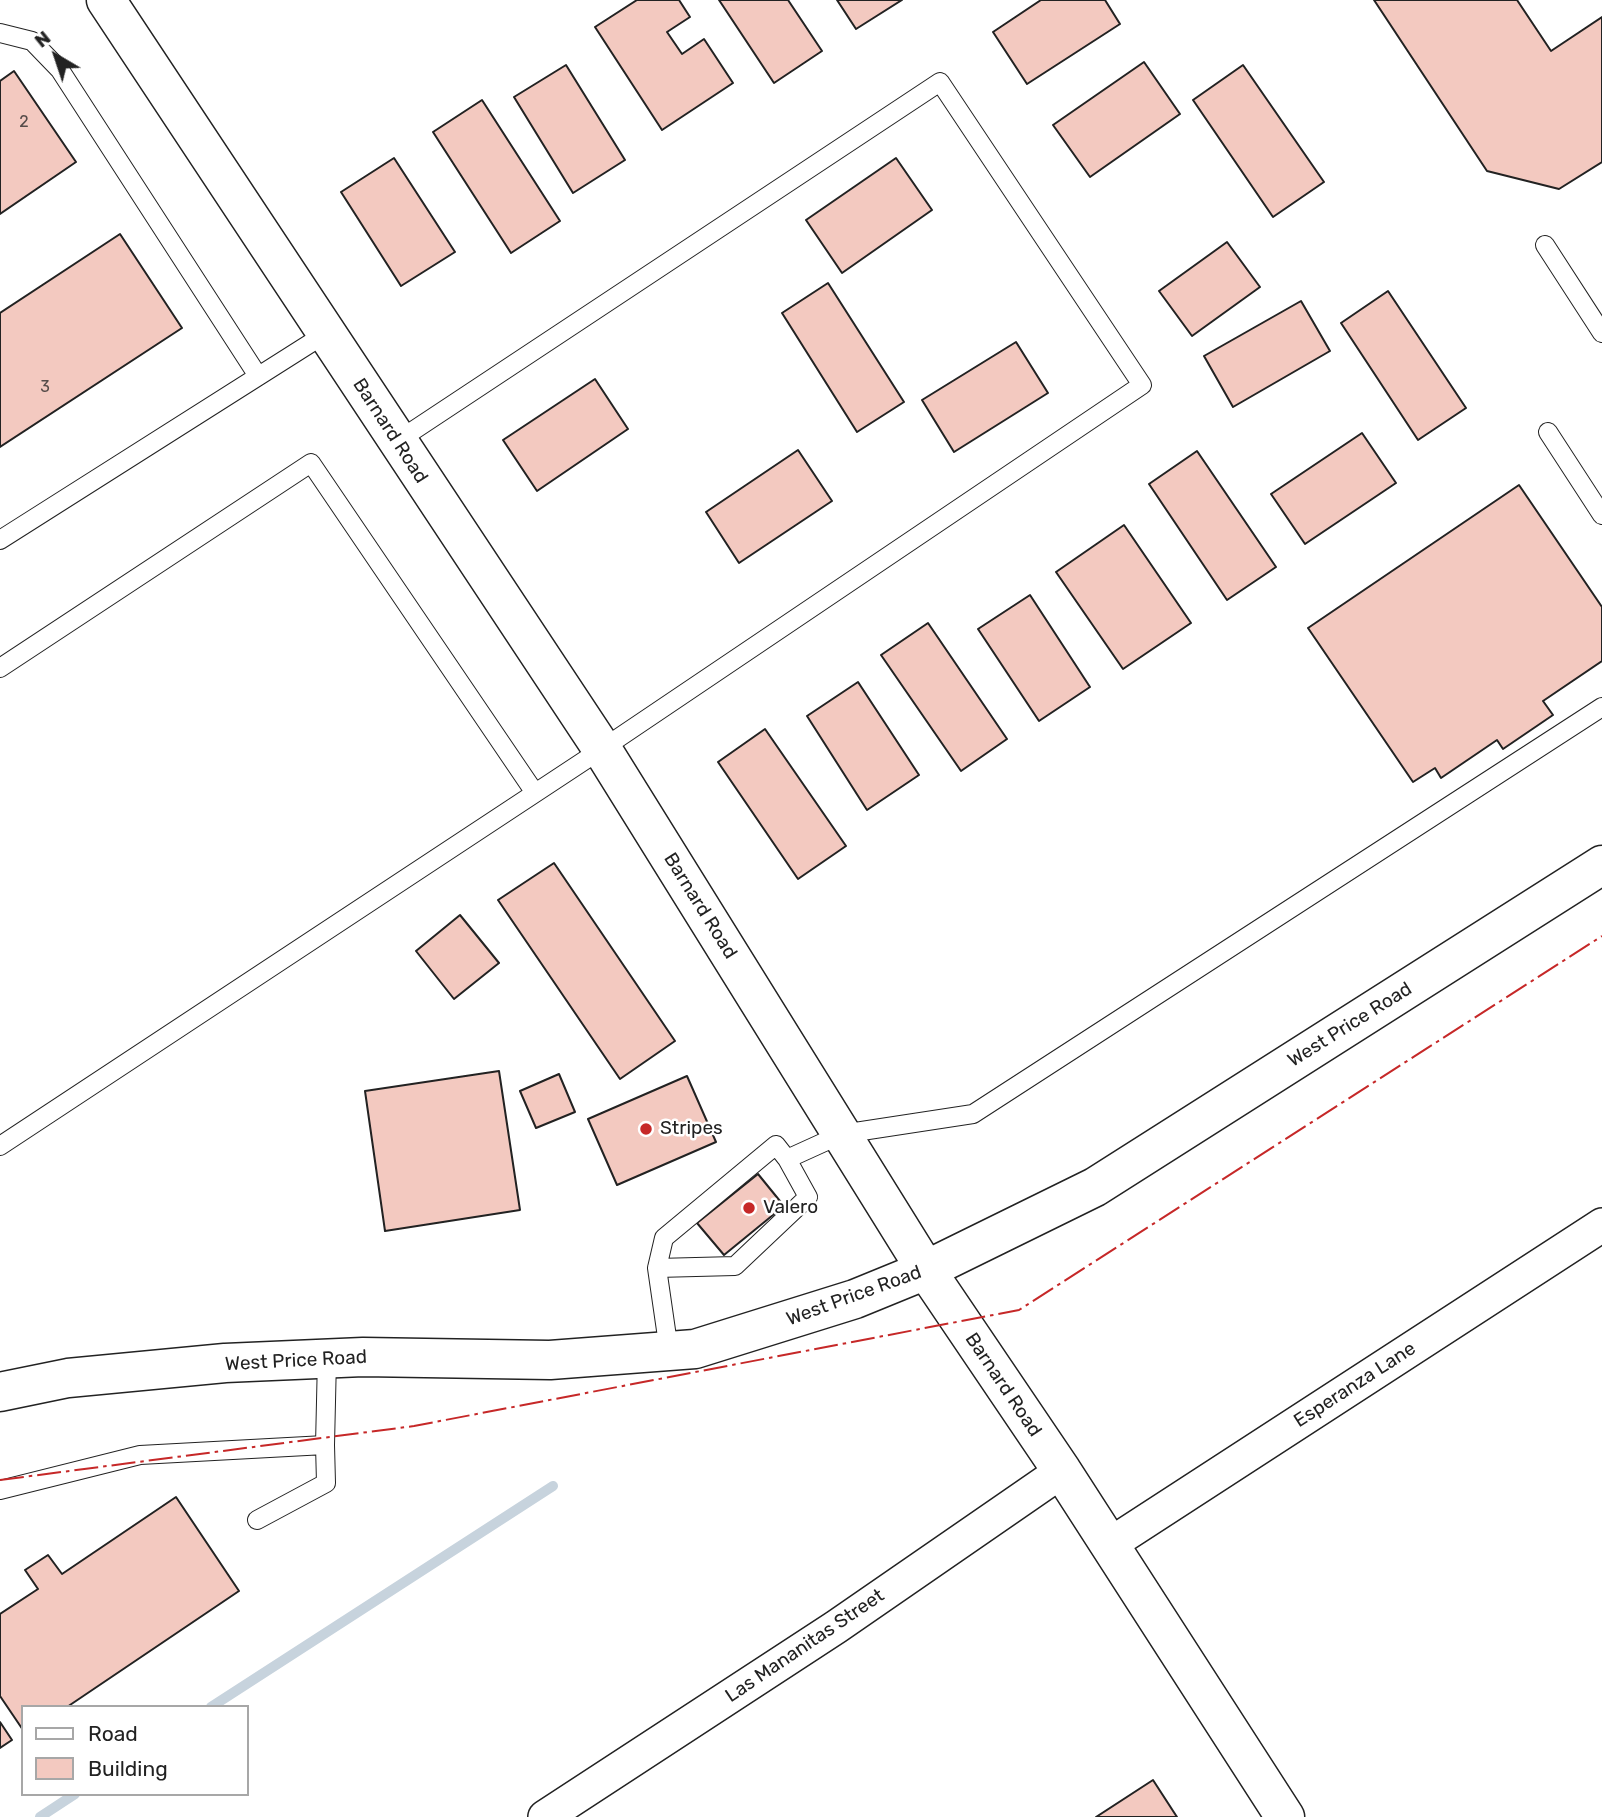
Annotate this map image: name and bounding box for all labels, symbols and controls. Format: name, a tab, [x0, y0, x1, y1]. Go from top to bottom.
north arrow	[21, 21, 91, 91]
text: N	[30, 26, 55, 53]
house number: 2	[19, 112, 29, 132]
street label: Barnard Road	[348, 374, 432, 488]
house number: 3	[40, 377, 50, 397]
street label: Barnard Road	[658, 849, 742, 963]
street label: West Price Road	[1284, 978, 1416, 1072]
place label: Stripes	[660, 1118, 723, 1140]
marker: Stripes	[638, 1121, 654, 1137]
place label: Valero	[763, 1197, 818, 1219]
marker: Valero	[741, 1200, 757, 1216]
street label: West Price Road	[783, 1261, 925, 1331]
street label: Barnard Road	[960, 1329, 1046, 1441]
street label: Esperanza Lane	[1290, 1337, 1420, 1433]
street label: West Price Road	[224, 1346, 368, 1376]
street label: Las Mananitas Street	[721, 1584, 889, 1708]
legend	[21, 1705, 248, 1796]
text: Road	[88, 1721, 138, 1746]
text: Building	[88, 1756, 168, 1781]

